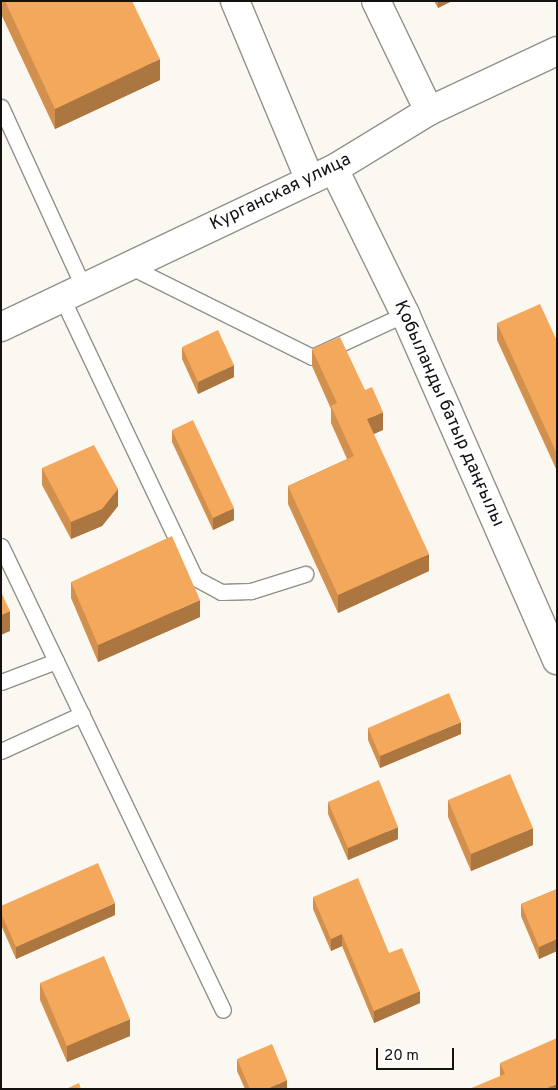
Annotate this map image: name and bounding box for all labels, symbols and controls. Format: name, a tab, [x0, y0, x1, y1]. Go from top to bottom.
street label: Курганская улица	[207, 150, 355, 236]
street label: Қобыланды батыр даңғылы	[388, 298, 508, 530]
scale bar	[378, 1038, 456, 1070]
text: 20 m	[384, 1047, 419, 1066]

